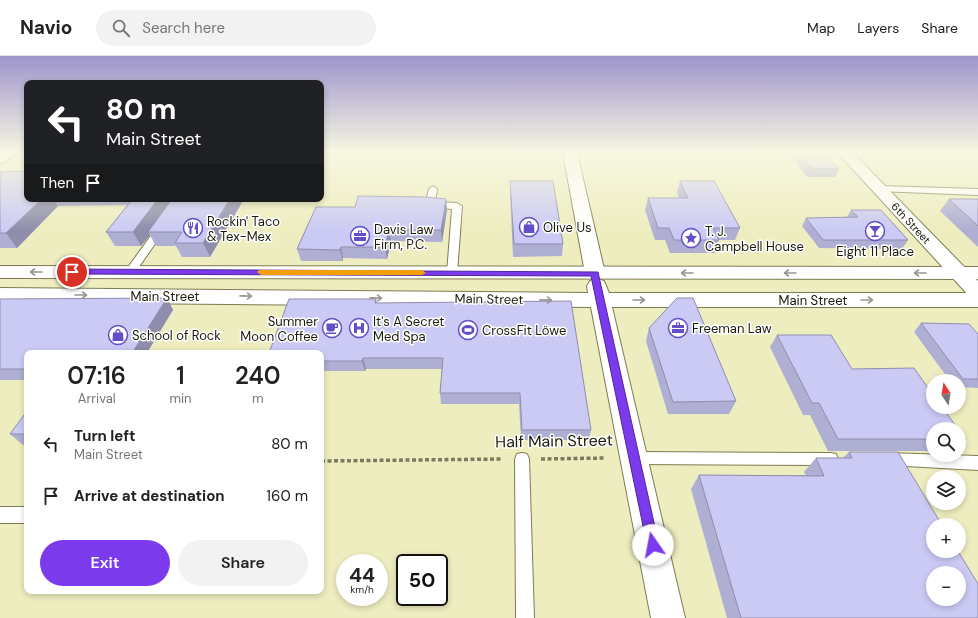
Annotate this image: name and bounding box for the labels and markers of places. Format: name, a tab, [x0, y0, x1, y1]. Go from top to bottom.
place label: Rockin' Taco & Tex-Mex	[207, 213, 280, 245]
shop icon: Olive Us	[518, 216, 540, 238]
restaurant icon: Rockin' Taco & Tex-Mex	[182, 217, 204, 239]
place label: Olive Us	[543, 219, 592, 236]
bar icon: Eight 11 Place	[864, 220, 886, 242]
place label: Davis Law Firm, P.C.	[374, 221, 434, 253]
place label: T. J. Campbell House	[705, 223, 804, 255]
office icon: Davis Law Firm, P.C.	[349, 225, 371, 247]
place icon: T. J. Campbell House	[680, 227, 702, 249]
place label: Eight 11 Place	[836, 243, 914, 260]
pin	[55, 255, 89, 289]
place label: Summer Moon Coffee	[240, 313, 318, 345]
place label: It's A Secret Med Spa	[373, 313, 444, 345]
cafe icon: Summer Moon Coffee	[321, 317, 343, 339]
hospital icon: It's A Secret Med Spa	[348, 317, 370, 339]
office icon: Freeman Law	[667, 317, 689, 339]
sports icon: CrossFit Löwe	[457, 319, 479, 341]
place label: Freeman Law	[692, 320, 772, 337]
place label: CrossFit Löwe	[482, 322, 566, 339]
shop icon: School of Rock	[107, 324, 129, 346]
place label: School of Rock	[132, 327, 221, 344]

